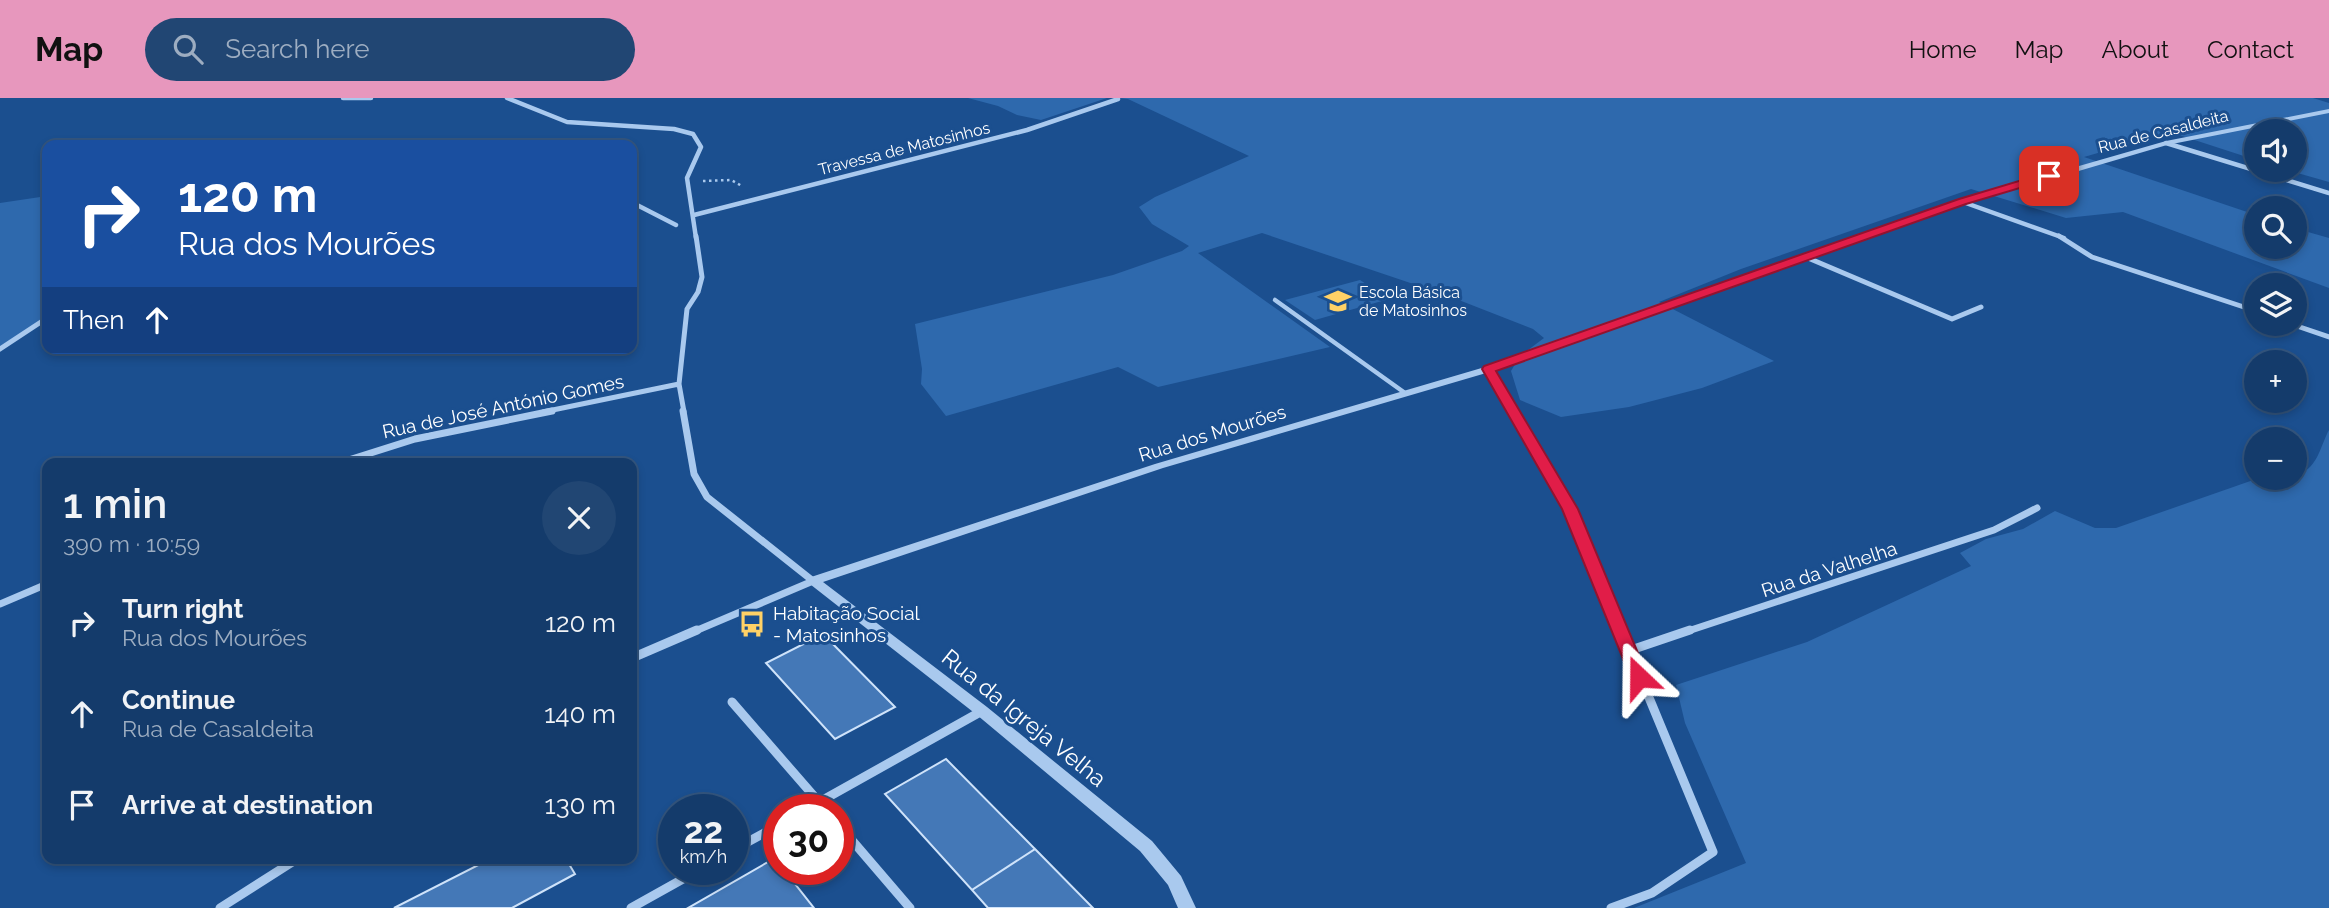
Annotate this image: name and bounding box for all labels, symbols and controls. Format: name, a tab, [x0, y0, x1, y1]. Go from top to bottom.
search box	[145, 18, 635, 81]
text: Map	[35, 30, 103, 69]
icon: search	[169, 30, 207, 68]
text: Search here	[225, 34, 370, 64]
text: Home	[1909, 35, 1977, 64]
text: Map	[2015, 35, 2063, 64]
text: About	[2101, 35, 2169, 64]
text: Contact	[2207, 35, 2294, 64]
street label: Rua de Casaldeita	[2096, 106, 2230, 157]
street label: Travessa de Matosinhos	[816, 118, 992, 179]
map controls	[2244, 119, 2307, 490]
button: sound	[2244, 119, 2307, 182]
pin	[2019, 146, 2079, 206]
icon: arrive	[2030, 157, 2068, 195]
text: 120 m	[178, 166, 317, 223]
icon: right	[63, 168, 154, 259]
button: search	[2244, 196, 2307, 259]
text: Rua dos Mourões	[178, 225, 436, 262]
button: layers	[2244, 273, 2307, 336]
place label: Escola Básica de Matosinhos	[1359, 283, 1467, 320]
school or university icon: Escola Básica de Matosinhos	[1323, 286, 1353, 316]
icon: ahead	[138, 301, 176, 339]
text: Then	[63, 305, 124, 335]
button: +	[2244, 350, 2307, 413]
street label: Rua de José António Gomes	[380, 370, 626, 442]
street label: Rua dos Mourões	[1136, 400, 1288, 466]
button: −	[2244, 427, 2307, 490]
text: 1 min	[63, 479, 167, 528]
button: close	[542, 481, 616, 555]
text: 390 m · 10:59	[63, 530, 200, 557]
street label: Rua da Valhelha	[1758, 537, 1900, 601]
text: Turn right	[122, 594, 243, 624]
place label: Habitação Social - Matosinhos	[773, 602, 921, 646]
icon: right	[63, 604, 101, 642]
text: 120 m	[545, 608, 616, 638]
bus stop icon: Habitação Social - Matosinhos	[737, 609, 767, 639]
text: Rua dos Mourões	[122, 624, 307, 651]
position arrow	[1602, 640, 1676, 714]
street label: Rua da Igreja Velha	[937, 643, 1112, 792]
text: Continue	[122, 685, 235, 715]
icon: ahead	[63, 695, 101, 733]
text: 140 m	[544, 699, 616, 729]
text: Rua de Casaldeita	[122, 715, 314, 742]
icon: arrive	[63, 786, 101, 824]
text: Arrive at destination	[122, 790, 373, 820]
text: 130 m	[545, 790, 616, 820]
speed limit sign: 30	[763, 794, 854, 885]
text: 22	[684, 810, 723, 851]
text: km/h	[680, 846, 727, 867]

